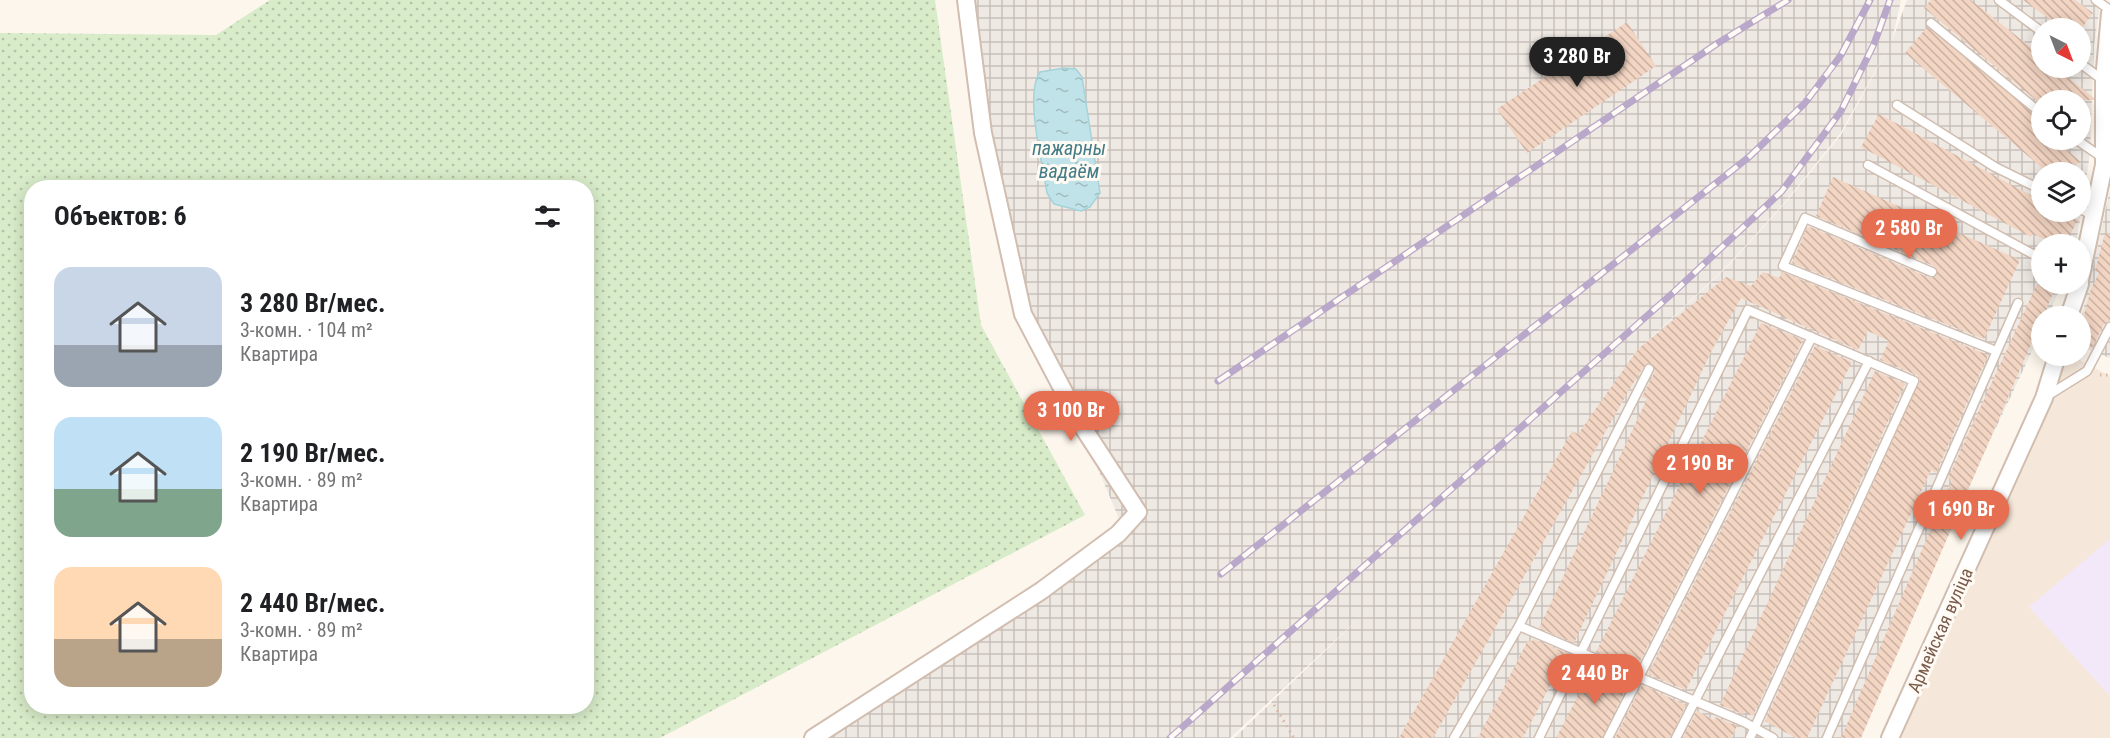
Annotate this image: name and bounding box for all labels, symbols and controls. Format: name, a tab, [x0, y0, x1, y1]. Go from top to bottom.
north arrow	[2031, 18, 2091, 78]
map controls	[2031, 18, 2091, 366]
pin: 3 280 Br	[1515, 37, 1639, 88]
text: 3 280 Br	[1543, 44, 1611, 68]
button: locate	[2031, 90, 2091, 150]
water label: пажарны вадаём	[1032, 136, 1106, 183]
button: layers	[2031, 162, 2091, 222]
icon: filters	[531, 200, 564, 233]
text: Объектов: 6	[54, 201, 187, 231]
pin: 2 580 Br	[1847, 209, 1971, 260]
text: 2 580 Br	[1875, 216, 1943, 240]
button: +	[2031, 234, 2091, 294]
text: 3 280 Br/мес.	[240, 288, 386, 318]
icon: home	[102, 291, 174, 363]
button: −	[2031, 306, 2091, 366]
text: 3-комн. · 104 m²	[240, 318, 373, 342]
text: Квартира	[240, 342, 318, 366]
pin: 3 100 Br	[1009, 391, 1133, 442]
text: 3 100 Br	[1037, 398, 1105, 422]
text: 2 190 Br/мес.	[240, 438, 386, 468]
icon: home	[102, 441, 174, 513]
pin: 2 190 Br	[1638, 444, 1762, 495]
text: 2 190 Br	[1666, 451, 1734, 475]
text: 3-комн. · 89 m²	[240, 468, 363, 492]
pin: 1 690 Br	[1899, 490, 2023, 541]
text: Квартира	[240, 492, 318, 516]
text: 1 690 Br	[1927, 497, 1995, 521]
street label: Армейская вуліца	[1903, 564, 1977, 696]
text: 2 440 Br/мес.	[240, 588, 386, 618]
icon: home	[102, 591, 174, 663]
text: 3-комн. · 89 m²	[240, 618, 363, 642]
text: Квартира	[240, 642, 318, 666]
pin: 2 440 Br	[1533, 654, 1657, 705]
text: 2 440 Br	[1561, 661, 1629, 685]

